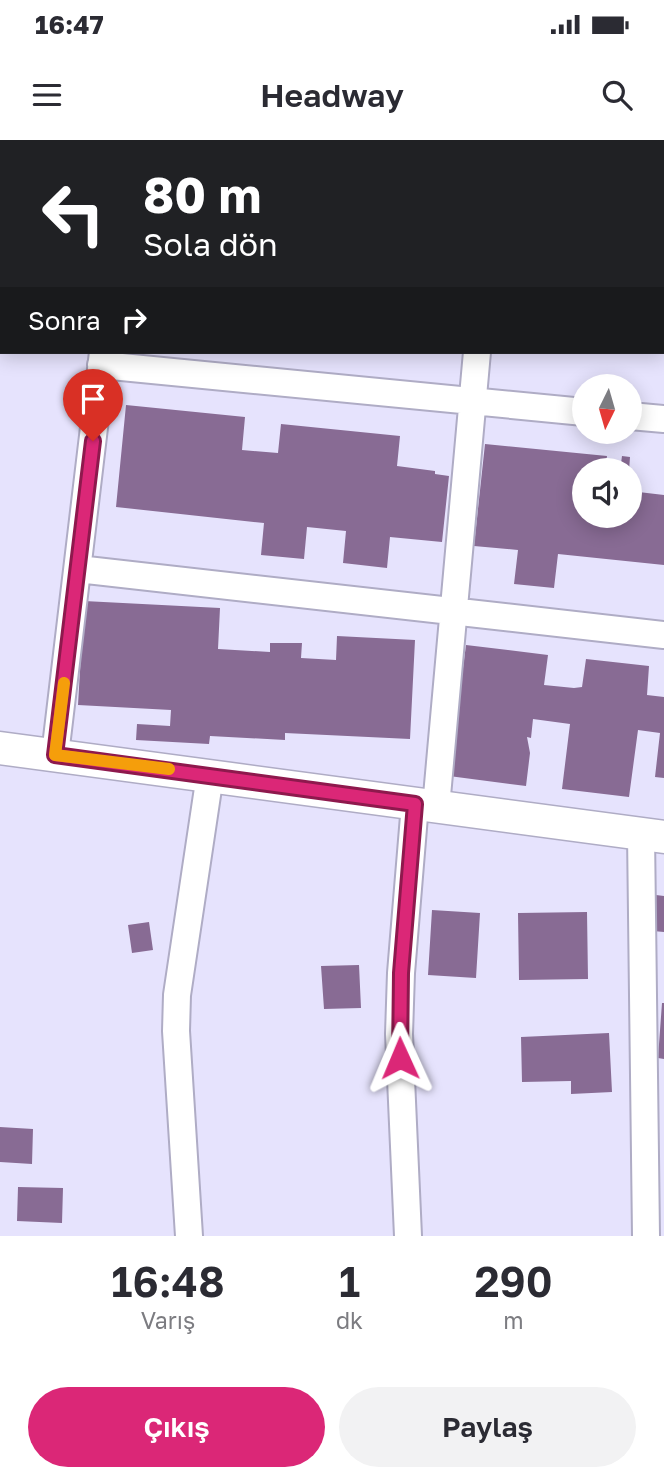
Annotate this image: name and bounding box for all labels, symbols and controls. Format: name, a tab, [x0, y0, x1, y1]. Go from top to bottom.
text: 16:47	[35, 9, 104, 40]
icon: menu	[28, 76, 66, 114]
text: Headway	[260, 76, 404, 114]
icon: search	[598, 76, 636, 114]
text: 80 m	[143, 165, 261, 224]
icon: left	[28, 168, 119, 259]
text: Sola dön	[143, 225, 278, 263]
icon: right	[115, 301, 153, 339]
text: Sonra	[28, 305, 101, 336]
pin	[63, 369, 123, 441]
north arrow	[572, 374, 642, 444]
map controls	[572, 374, 642, 528]
icon: arrive	[74, 380, 112, 418]
button: sound	[572, 458, 642, 528]
position arrow	[363, 1021, 437, 1095]
text: 16:48	[111, 1256, 225, 1306]
text: 1	[339, 1256, 360, 1306]
text: 290	[474, 1256, 553, 1306]
text: Varış	[141, 1306, 195, 1334]
text: dk	[336, 1306, 363, 1334]
text: m	[503, 1306, 524, 1334]
button: Çıkış	[28, 1387, 325, 1467]
button: Paylaş	[339, 1387, 636, 1467]

